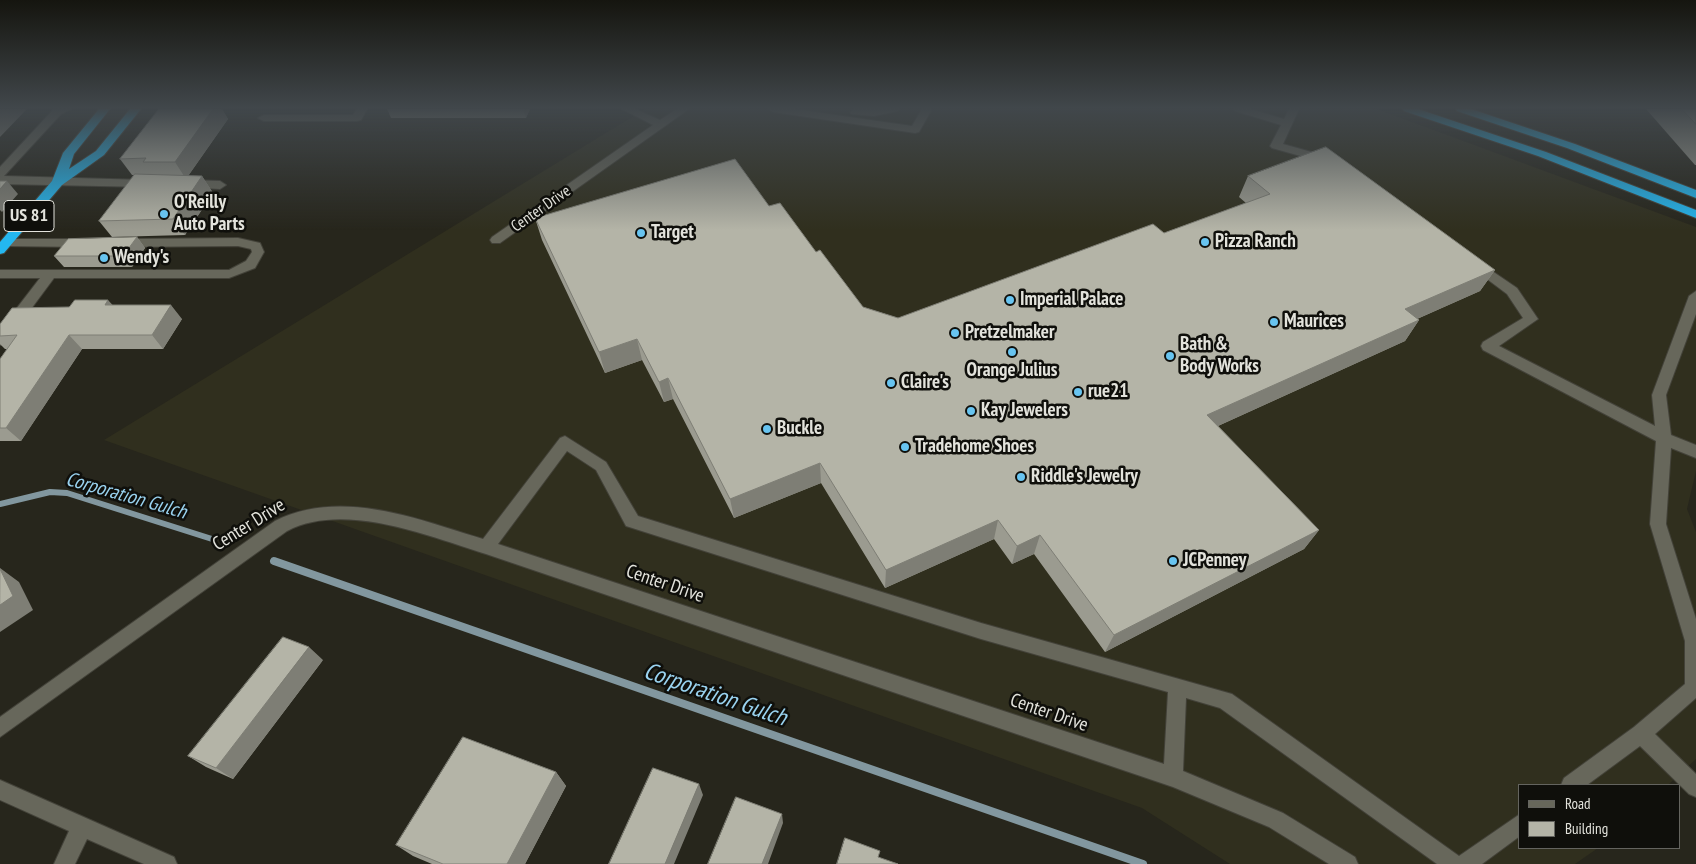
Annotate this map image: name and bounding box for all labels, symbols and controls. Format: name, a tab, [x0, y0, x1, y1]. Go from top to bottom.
street label: Center Drive	[508, 182, 574, 236]
place label: O'Reilly Auto Parts	[174, 192, 245, 236]
road number: US 81	[4, 200, 54, 232]
marker: O'Reilly Auto Parts	[158, 208, 170, 220]
place label: Target	[651, 222, 694, 244]
marker: Target	[635, 227, 647, 239]
place label: Pizza Ranch	[1215, 231, 1296, 253]
marker: Pizza Ranch	[1199, 236, 1211, 248]
place label: Wendy's	[114, 247, 169, 269]
marker: Wendy's	[98, 252, 110, 264]
place label: Imperial Palace	[1020, 289, 1123, 311]
marker: Imperial Palace	[1004, 294, 1016, 306]
place label: Maurices	[1284, 311, 1344, 333]
marker: Maurices	[1268, 316, 1280, 328]
place label: Pretzelmaker	[965, 322, 1055, 344]
marker: Pretzelmaker	[949, 327, 961, 339]
place label: Bath & Body Works	[1180, 334, 1259, 378]
marker: Orange Julius	[1006, 346, 1018, 358]
marker: Bath & Body Works	[1164, 350, 1176, 362]
place label: Orange Julius	[967, 360, 1057, 382]
place label: Claire's	[901, 372, 949, 394]
marker: Claire's	[885, 377, 897, 389]
place label: rue21	[1088, 381, 1128, 403]
marker: rue21	[1072, 386, 1084, 398]
place label: Kay Jewelers	[981, 400, 1068, 422]
marker: Kay Jewelers	[965, 405, 977, 417]
place label: Buckle	[777, 418, 822, 440]
marker: Buckle	[761, 423, 773, 435]
place label: Tradehome Shoes	[915, 436, 1034, 458]
marker: Tradehome Shoes	[899, 441, 911, 453]
place label: Riddle's Jewelry	[1031, 466, 1138, 488]
water label: Corporation Gulch	[63, 467, 189, 525]
marker: Riddle's Jewelry	[1015, 471, 1027, 483]
street label: Center Drive	[209, 494, 289, 556]
place label: JCPenney	[1183, 550, 1246, 572]
marker: JCPenney	[1167, 555, 1179, 567]
street label: Center Drive	[623, 560, 707, 608]
water label: Corporation Gulch	[640, 657, 790, 733]
street label: Center Drive	[1007, 689, 1091, 737]
legend	[1518, 784, 1681, 849]
text: Road	[1565, 794, 1591, 813]
text: Building	[1565, 819, 1608, 838]

